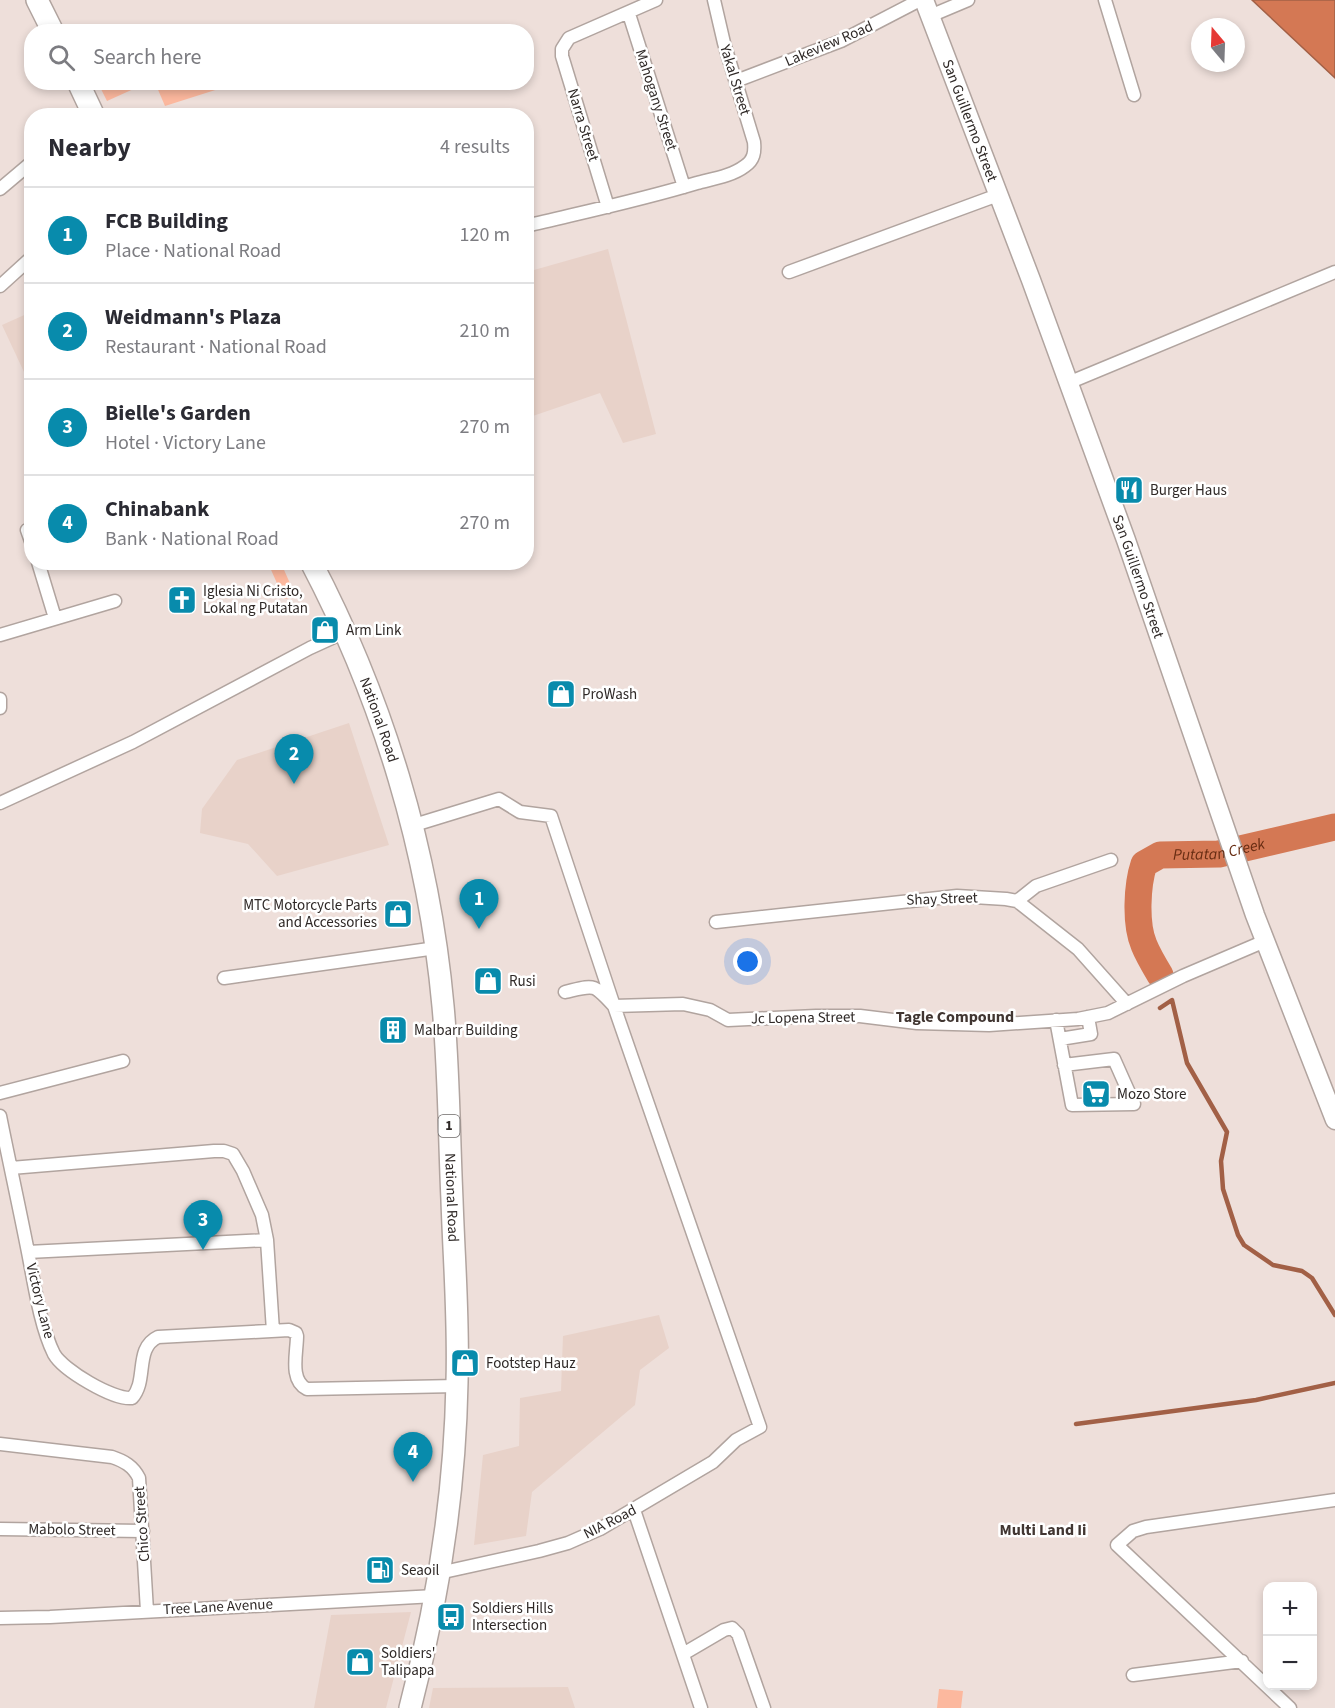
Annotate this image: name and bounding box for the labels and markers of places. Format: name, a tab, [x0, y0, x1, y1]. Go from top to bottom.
restaurant icon: Burger Haus	[1113, 474, 1145, 506]
place label: Burger Haus	[1150, 480, 1227, 501]
place label: Iglesia Ni Cristo, Lokal ng Putatan	[203, 581, 308, 619]
church icon: Iglesia Ni Cristo, Lokal ng Putatan	[166, 584, 198, 616]
shop icon: Arm Link	[309, 614, 341, 646]
place label: Arm Link	[346, 620, 402, 641]
shop icon: ProWash	[545, 678, 577, 710]
place label: ProWash	[582, 684, 637, 705]
pin: 2	[274, 734, 314, 784]
pin: 1	[460, 880, 498, 929]
place label: MTC Motorcycle Parts and Accessories	[243, 895, 377, 933]
shop icon: MTC Motorcycle Parts and Accessories	[382, 898, 414, 930]
shop icon: Rusi	[472, 965, 504, 997]
place label: Rusi	[509, 971, 536, 992]
building icon: Malbarr Building	[377, 1014, 409, 1046]
place label: Malbarr Building	[414, 1020, 518, 1041]
supermarket icon: Mozo Store	[1080, 1078, 1112, 1110]
place label: Mozo Store	[1117, 1084, 1186, 1105]
pin: 3	[184, 1200, 222, 1250]
shop icon: Footstep Hauz	[449, 1347, 481, 1379]
place label: Footstep Hauz	[486, 1353, 576, 1374]
pin: 4	[394, 1432, 432, 1482]
fuel station icon: Seaoil	[364, 1554, 396, 1586]
place label: Seaoil	[401, 1560, 440, 1581]
place label: Soldiers Hills Intersection	[472, 1598, 553, 1636]
bus stop icon: Soldiers Hills Intersection	[435, 1601, 467, 1633]
place label: Soldiers' Talipapa	[381, 1643, 436, 1681]
shop icon: Soldiers' Talipapa	[344, 1646, 376, 1678]

